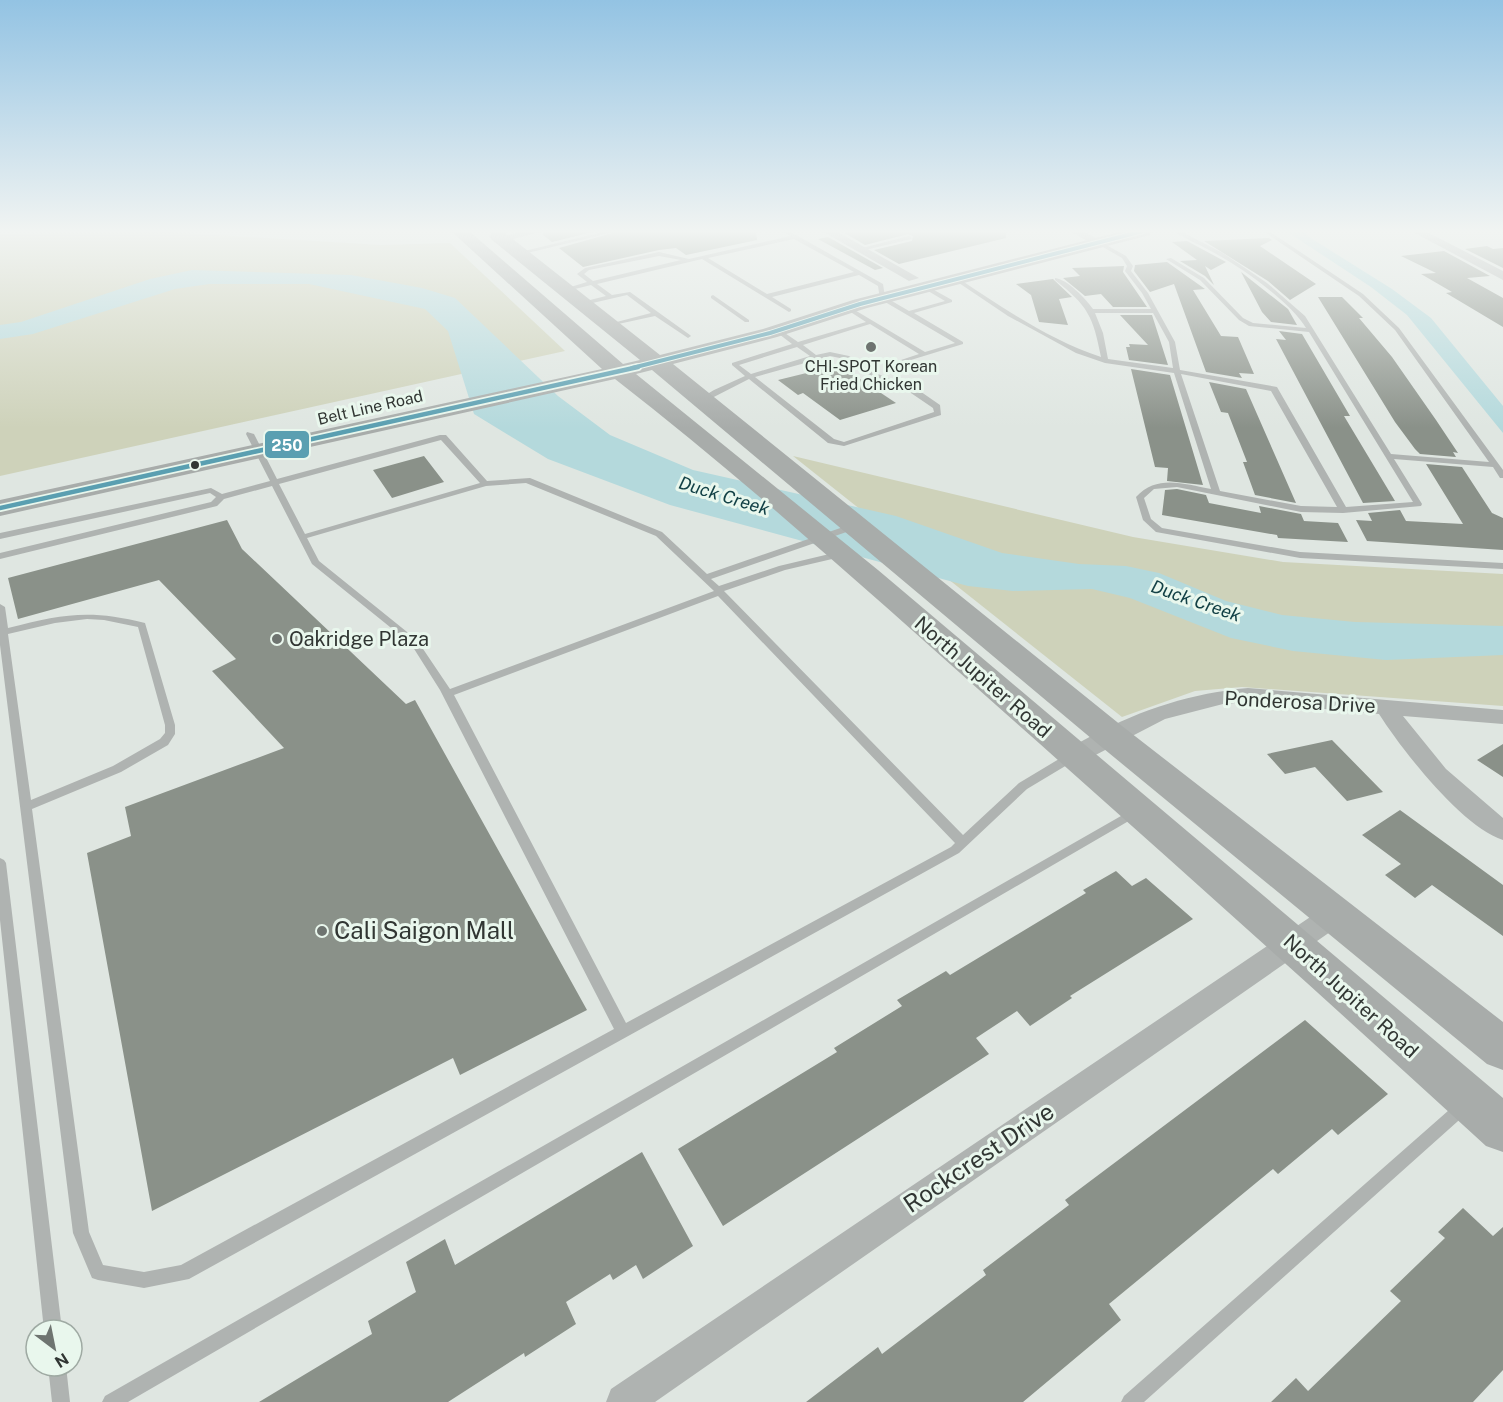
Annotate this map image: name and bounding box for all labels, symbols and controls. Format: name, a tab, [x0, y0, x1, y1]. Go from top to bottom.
marker: CHI-SPOT Korean Fried Chicken	[864, 340, 878, 354]
place label: CHI-SPOT Korean Fried Chicken	[805, 357, 937, 394]
street label: Belt Line Road	[316, 386, 425, 429]
line badge: 250	[264, 430, 310, 459]
text: 250	[271, 436, 303, 455]
unlabelled marker	[189, 459, 201, 471]
water label: Duck Creek	[676, 472, 772, 519]
water label: Duck Creek	[1148, 575, 1244, 626]
street label: North Jupiter Road	[910, 611, 1056, 743]
place label: Oakridge Plaza	[289, 627, 429, 651]
marker: Oakridge Plaza	[270, 632, 284, 646]
street label: Ponderosa Drive	[1224, 686, 1376, 718]
place label: Cali Saigon Mall	[334, 916, 514, 944]
marker: Cali Saigon Mall	[315, 924, 329, 938]
street label: North Jupiter Road	[1279, 929, 1423, 1063]
street label: Rockcrest Drive	[898, 1097, 1059, 1218]
north arrow	[24, 1318, 84, 1378]
text: N	[51, 1349, 72, 1372]

